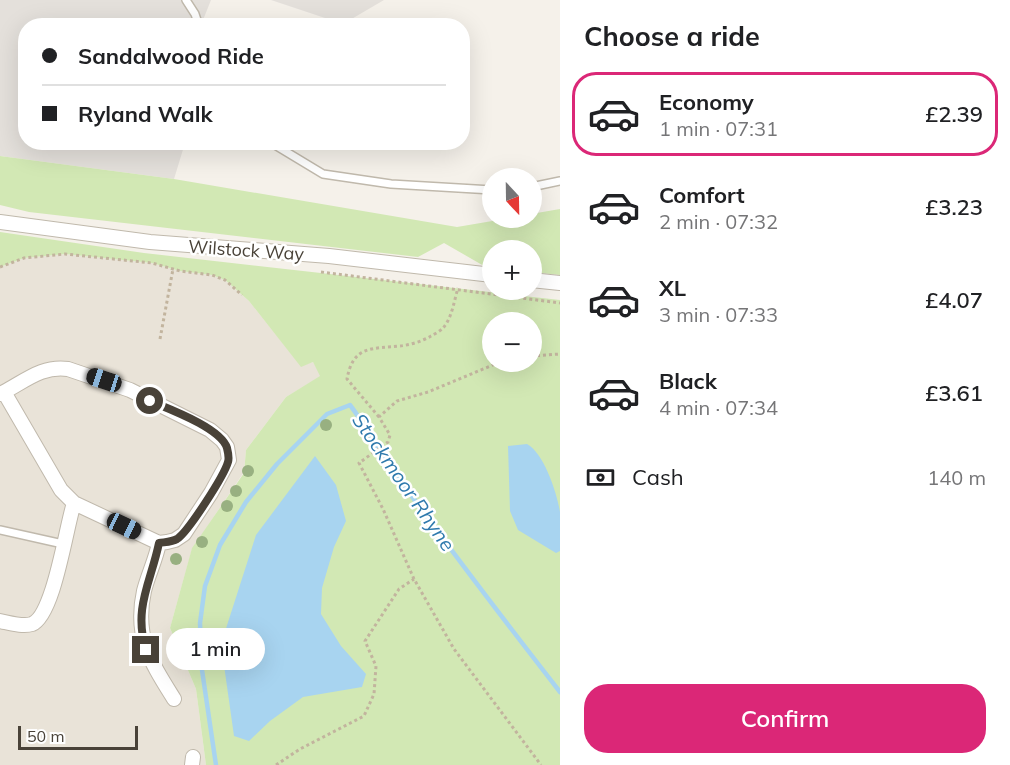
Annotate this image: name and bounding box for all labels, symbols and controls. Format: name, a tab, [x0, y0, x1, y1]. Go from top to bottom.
text: Choose a ride	[584, 19, 760, 53]
text: Sandalwood Ride	[78, 42, 264, 70]
icon: car	[587, 87, 641, 141]
text: Economy	[659, 88, 754, 116]
text: Ryland Walk	[78, 100, 213, 128]
text: £2.39	[925, 100, 983, 128]
text: 1 min · 07:31	[659, 116, 778, 141]
north arrow	[482, 168, 542, 228]
map controls	[482, 168, 542, 372]
icon: car	[587, 180, 641, 234]
text: Comfort	[659, 181, 745, 209]
text: £3.23	[925, 193, 983, 221]
text: 2 min · 07:32	[659, 209, 778, 234]
street label: Wilstock Way	[187, 234, 305, 266]
button: +	[482, 240, 542, 300]
icon: car	[587, 273, 641, 327]
text: XL	[659, 274, 686, 302]
text: £4.07	[925, 286, 983, 314]
text: 3 min · 07:33	[659, 302, 778, 327]
button: −	[482, 312, 542, 372]
car	[84, 366, 124, 394]
icon: car	[587, 366, 641, 420]
text: Black	[659, 367, 717, 395]
text: £3.61	[925, 379, 983, 407]
route start	[136, 387, 163, 414]
text: 4 min · 07:34	[659, 395, 778, 420]
water label: Stockmoor Rhyne	[347, 408, 461, 556]
icon: cash	[584, 461, 617, 494]
text: Cash	[632, 463, 684, 491]
text: 140 m	[927, 465, 986, 490]
car	[104, 510, 144, 542]
callout: 1 min	[167, 629, 266, 671]
route end	[132, 636, 159, 663]
text: 1 min	[190, 636, 241, 661]
button: Confirm	[584, 684, 986, 753]
scale bar	[18, 723, 138, 750]
text: 50 m	[27, 726, 64, 746]

